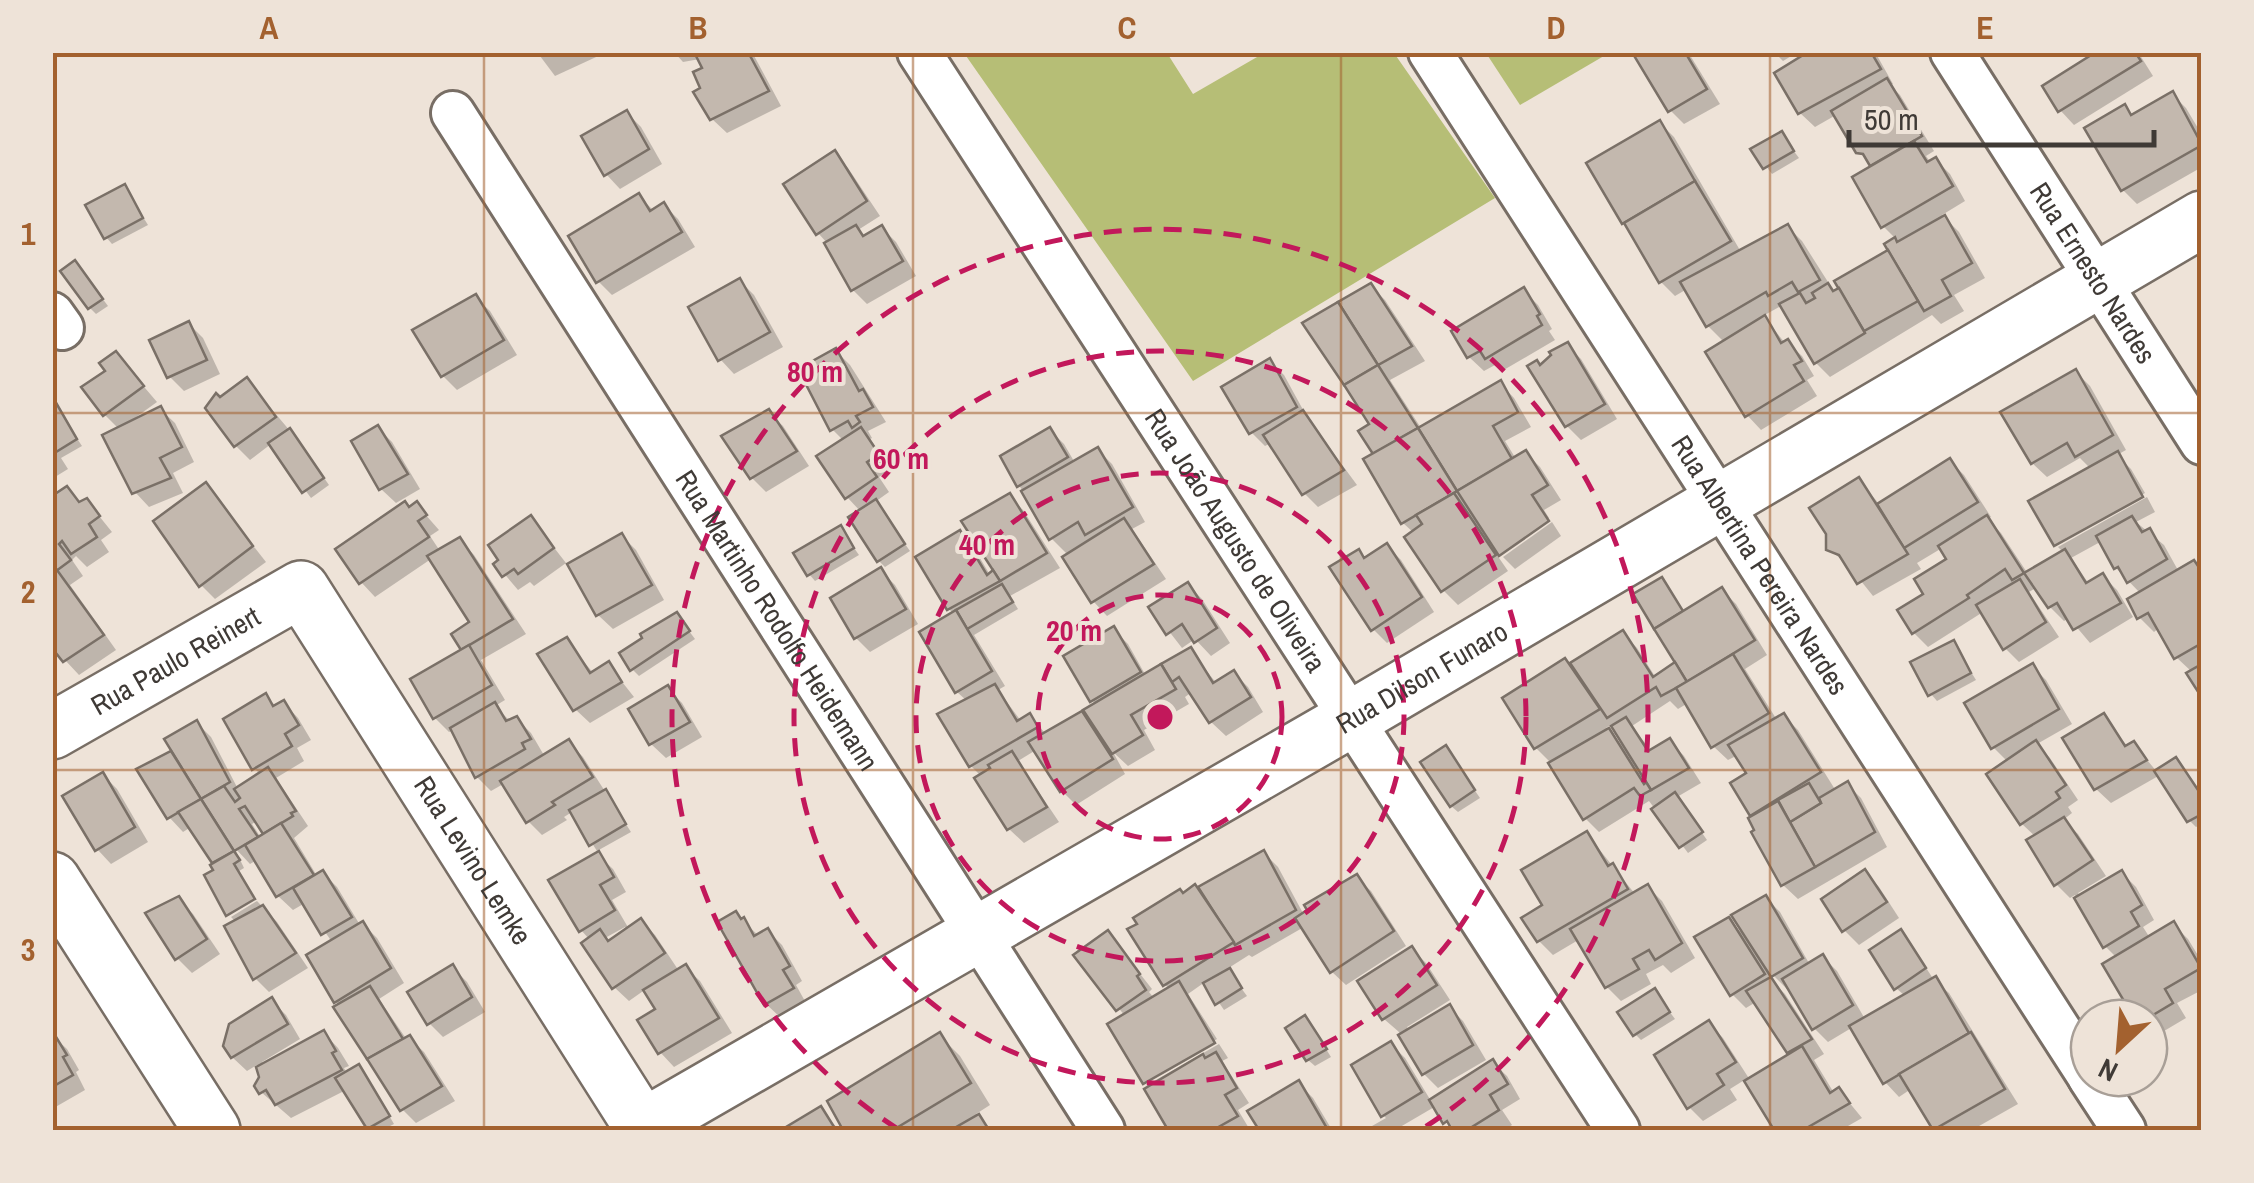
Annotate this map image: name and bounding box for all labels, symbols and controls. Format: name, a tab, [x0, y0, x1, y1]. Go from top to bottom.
text: A	[260, 6, 279, 49]
text: B	[689, 6, 707, 49]
text: C	[1118, 6, 1136, 49]
text: D	[1547, 6, 1565, 49]
text: E	[1976, 6, 1994, 49]
scale bar	[1849, 85, 2154, 147]
text: 50 m	[1864, 99, 1919, 139]
street label: Rua Ernesto Nardes	[2021, 175, 2165, 371]
text: 1	[21, 212, 36, 255]
text: 80 m	[787, 351, 843, 391]
street label: Rua João Augusto de Oliveira	[1136, 401, 1335, 679]
street label: Rua Albertina Pereira Nardes	[1663, 428, 1858, 702]
text: 60 m	[873, 438, 929, 478]
street label: Rua Martinho Rodolfo Heidemann	[667, 463, 887, 778]
text: 40 m	[959, 524, 1015, 564]
text: 2	[21, 570, 35, 613]
street label: Rua Paulo Reinert	[84, 597, 267, 724]
text: 20 m	[1046, 610, 1102, 650]
street label: Rua Dilson Funaro	[1329, 612, 1514, 743]
centre of rings	[1142, 699, 1178, 735]
street label: Rua Levino Lemke	[405, 769, 541, 952]
text: 3	[21, 928, 35, 971]
north arrow	[2069, 998, 2169, 1098]
text: N	[2092, 1050, 2124, 1091]

